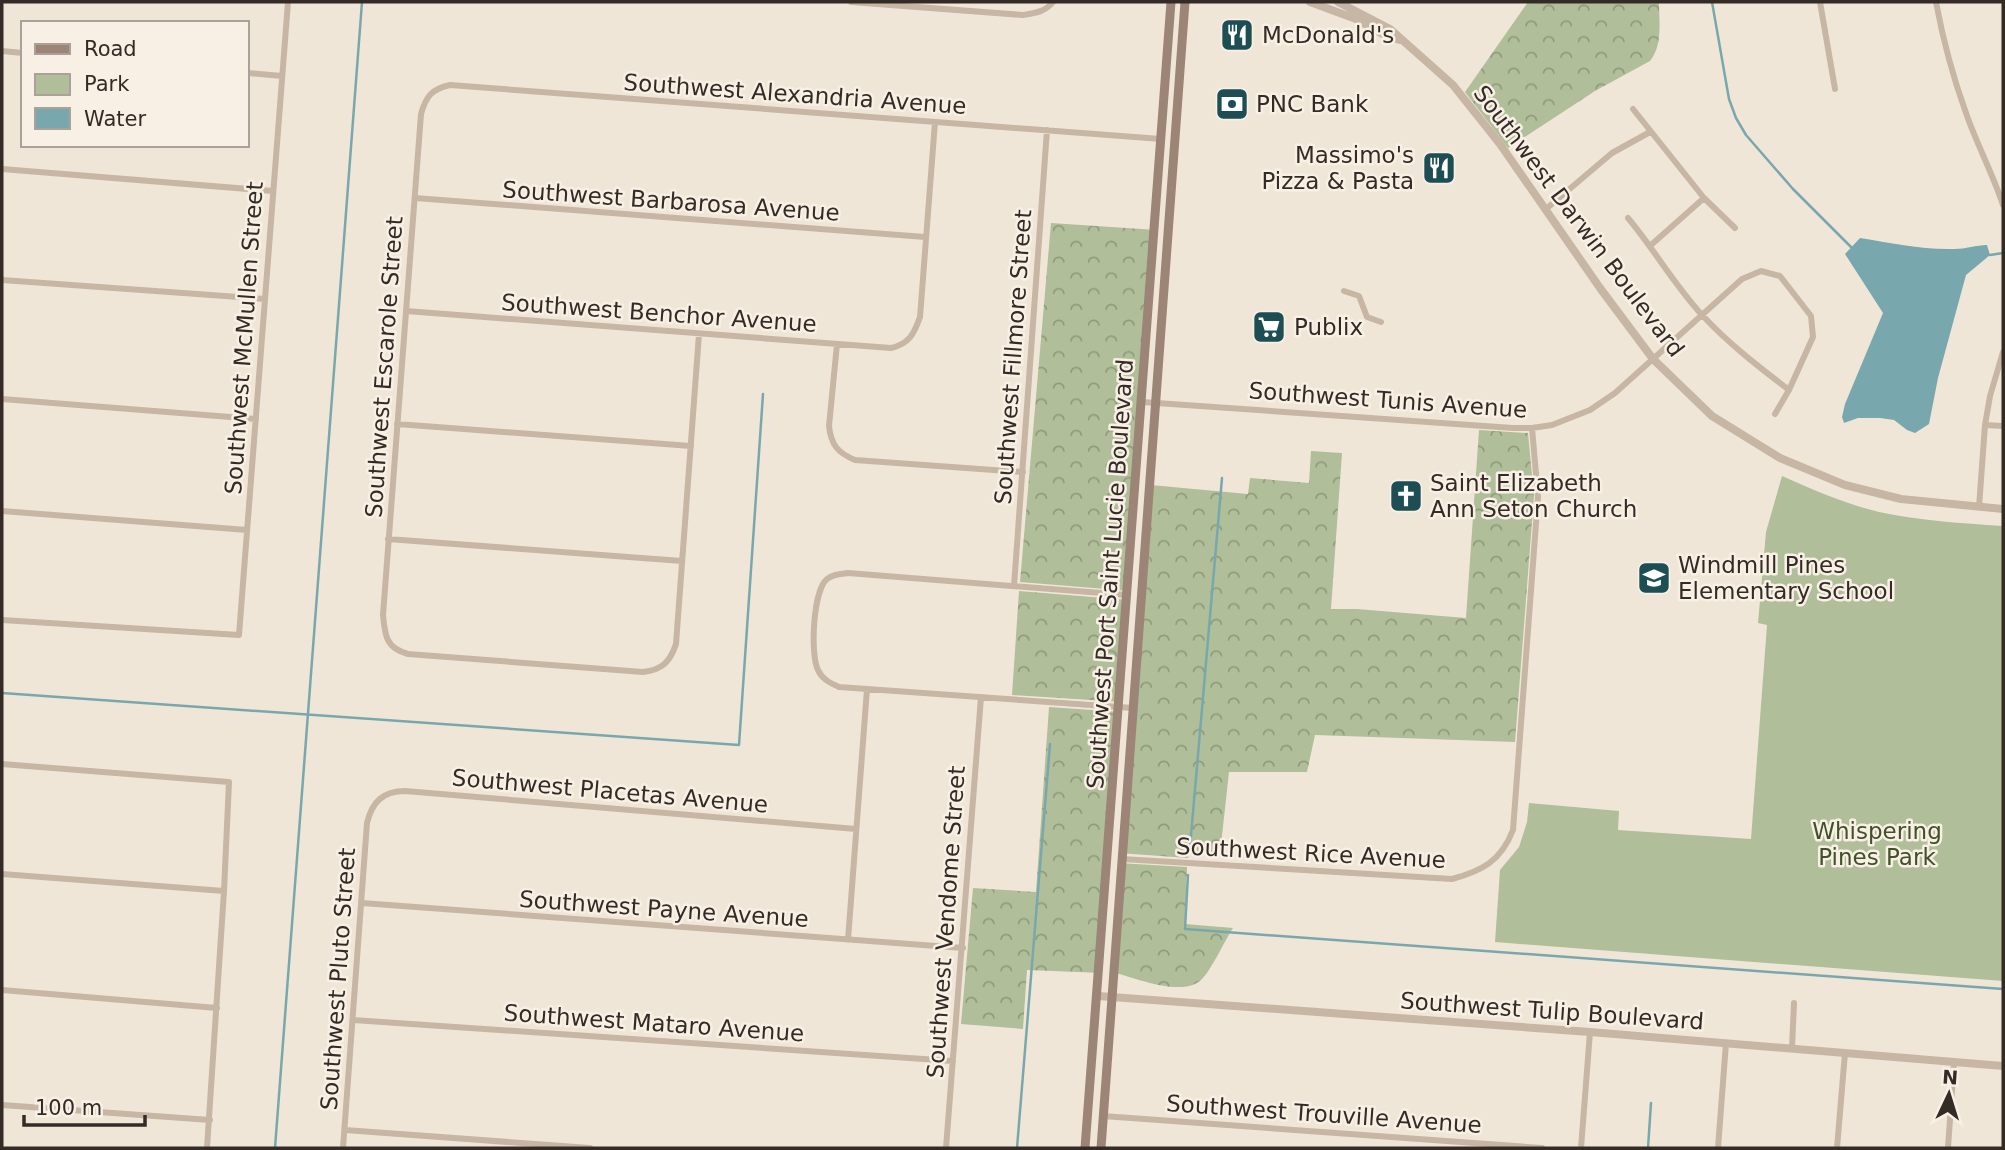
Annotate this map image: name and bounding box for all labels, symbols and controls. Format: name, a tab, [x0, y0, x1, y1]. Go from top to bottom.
restaurant icon: McDonald's	[1218, 16, 1256, 54]
legend	[21, 21, 248, 147]
place label: McDonald's	[1262, 22, 1394, 48]
text: Road	[84, 37, 137, 61]
street label: Southwest Alexandria Avenue	[623, 69, 967, 119]
text: Park	[84, 72, 130, 96]
street label: Southwest Darwin Boulevard	[1468, 80, 1690, 362]
bank icon: PNC Bank	[1213, 85, 1251, 123]
place label: PNC Bank	[1256, 91, 1369, 117]
text: Water	[84, 107, 146, 131]
place label: Massimo's Pizza & Pasta	[1261, 142, 1414, 194]
restaurant icon: Massimo's Pizza & Pasta	[1420, 149, 1458, 187]
street label: Southwest Barbarosa Avenue	[501, 176, 841, 226]
street label: Southwest McMullen Street	[220, 181, 268, 495]
street label: Southwest Fillmore Street	[990, 209, 1036, 505]
street label: Southwest Escarole Street	[360, 215, 408, 519]
street label: Southwest Benchor Avenue	[500, 289, 818, 337]
supermarket icon: Publix	[1250, 308, 1288, 346]
place label: Publix	[1294, 314, 1363, 340]
street label: Southwest Port Saint Lucie Boulevard	[1082, 358, 1138, 790]
street label: Southwest Tunis Avenue	[1248, 377, 1528, 423]
place label: Saint Elizabeth Ann Seton Church	[1430, 470, 1637, 522]
church icon: Saint Elizabeth Ann Seton Church	[1387, 477, 1425, 515]
place label: Windmill Pines Elementary School	[1678, 552, 1894, 604]
school or university icon: Windmill Pines Elementary School	[1635, 559, 1673, 597]
street label: Southwest Placetas Avenue	[451, 764, 769, 818]
street label: Southwest Vendome Street	[922, 765, 970, 1079]
park label: Whispering Pines Park	[1812, 818, 1942, 870]
street label: Southwest Rice Avenue	[1175, 833, 1447, 873]
street label: Southwest Pluto Street	[316, 847, 360, 1111]
street label: Southwest Payne Avenue	[518, 886, 810, 932]
street label: Southwest Tulip Boulevard	[1399, 987, 1705, 1035]
street label: Southwest Mataro Avenue	[503, 1000, 805, 1046]
north arrow	[1914, 1059, 1984, 1129]
text: N	[1941, 1066, 1959, 1089]
scale bar	[24, 1084, 145, 1128]
street label: Southwest Trouville Avenue	[1165, 1090, 1483, 1138]
text: 100 m	[35, 1096, 102, 1120]

